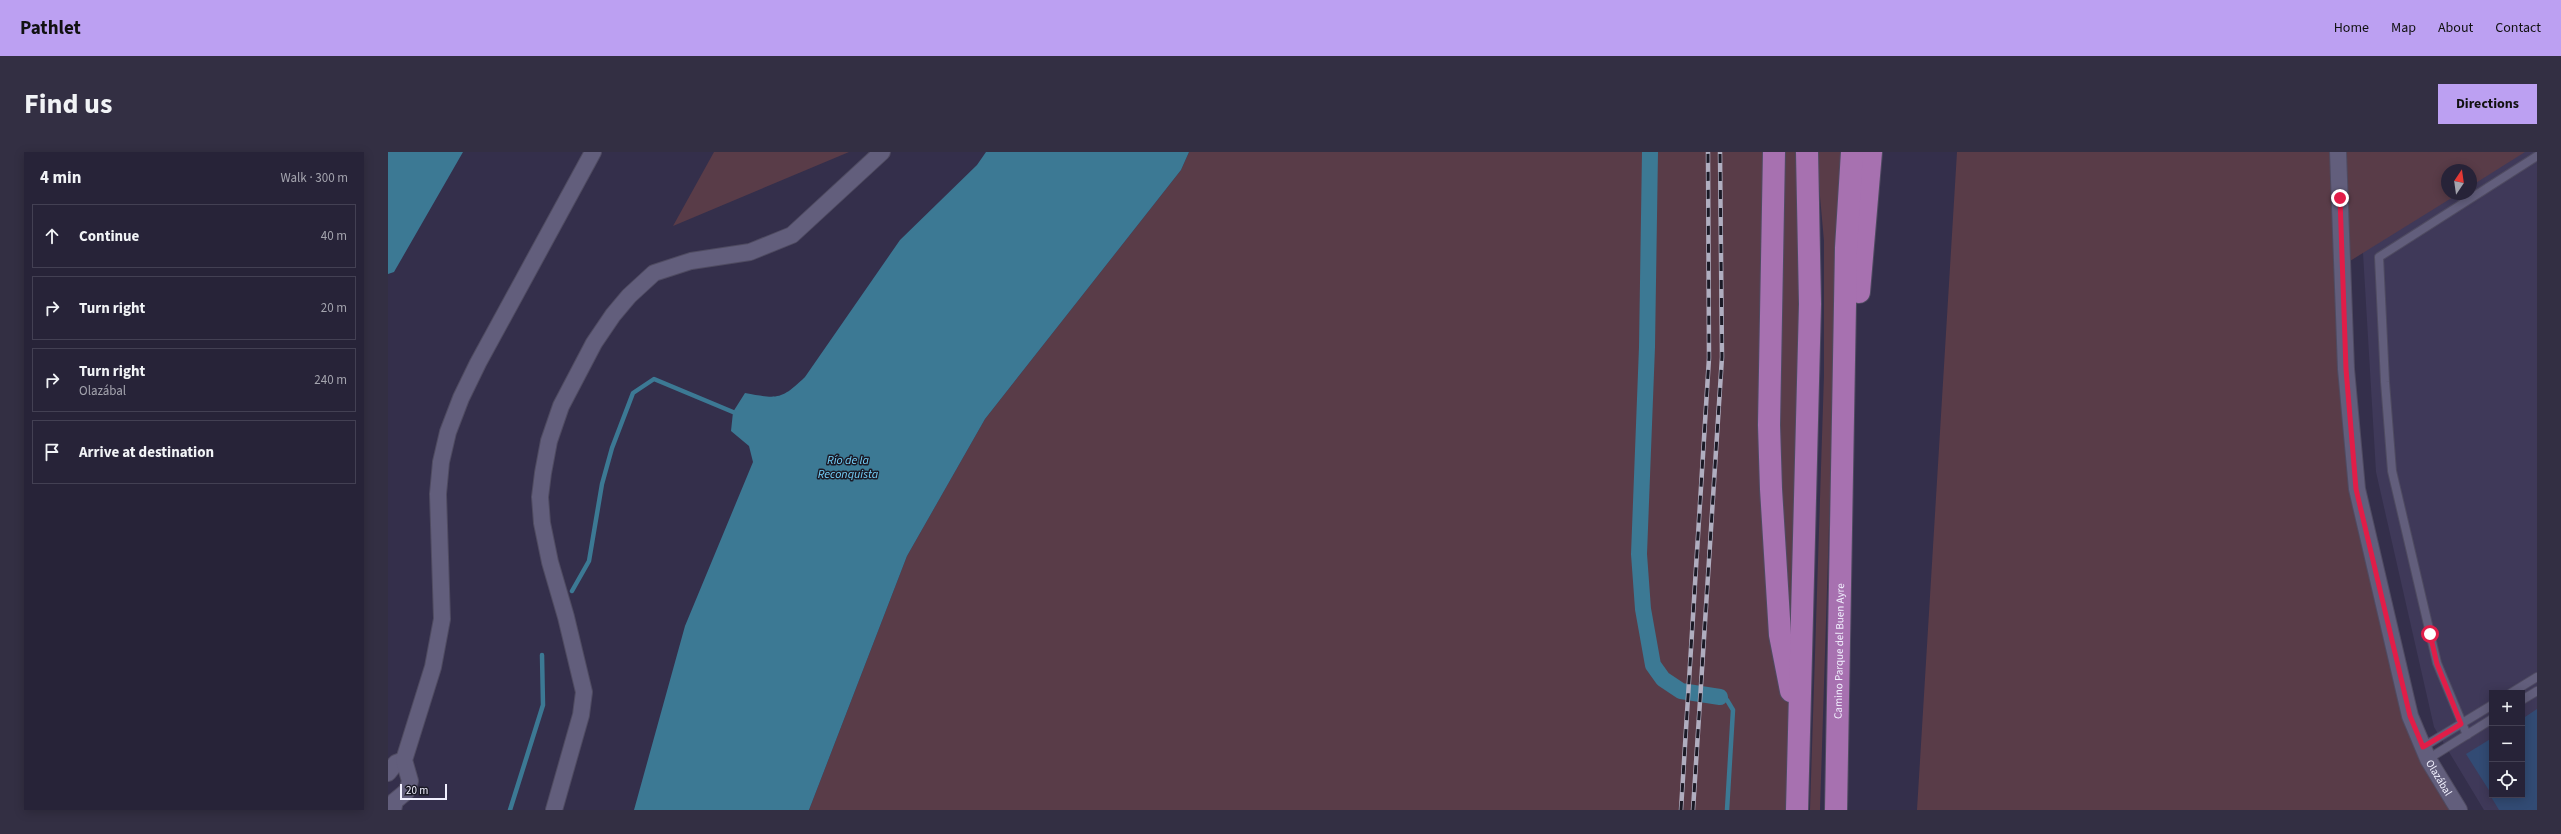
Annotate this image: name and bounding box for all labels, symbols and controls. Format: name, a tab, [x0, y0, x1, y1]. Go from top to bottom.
text: Pathlet	[20, 15, 81, 42]
text: Home	[2334, 18, 2369, 38]
text: Map	[2391, 18, 2416, 38]
text: About	[2438, 18, 2473, 38]
text: Contact	[2495, 18, 2541, 38]
text: Find us	[24, 84, 112, 124]
button: Directions	[2438, 84, 2537, 124]
north arrow	[2441, 164, 2477, 200]
text: 4 min	[40, 166, 81, 190]
text: Walk · 300 m	[280, 169, 348, 187]
route end	[2331, 189, 2349, 207]
icon: ahead	[41, 225, 63, 247]
text: Continue	[79, 226, 139, 247]
text: 40 m	[321, 227, 347, 245]
icon: right	[41, 297, 63, 319]
text: Turn right	[79, 298, 145, 319]
text: 20 m	[321, 299, 347, 317]
text: Turn right	[79, 361, 145, 382]
icon: right	[41, 369, 63, 391]
text: 240 m	[314, 371, 347, 389]
text: Olazábal	[79, 382, 126, 400]
icon: arrive	[41, 441, 63, 463]
text: Arrive at destination	[79, 442, 214, 463]
water label: Río de la Reconquista	[818, 452, 879, 483]
street label: Camino Parque del Buen Ayre	[1831, 583, 1848, 719]
route start	[2421, 625, 2439, 643]
map controls	[2489, 690, 2525, 798]
button: +	[2489, 690, 2525, 726]
button: −	[2489, 726, 2525, 762]
street label: Olazábal	[2422, 757, 2456, 799]
button: locate	[2489, 762, 2525, 798]
scale bar	[400, 782, 447, 801]
text: 20 m	[406, 783, 428, 798]

